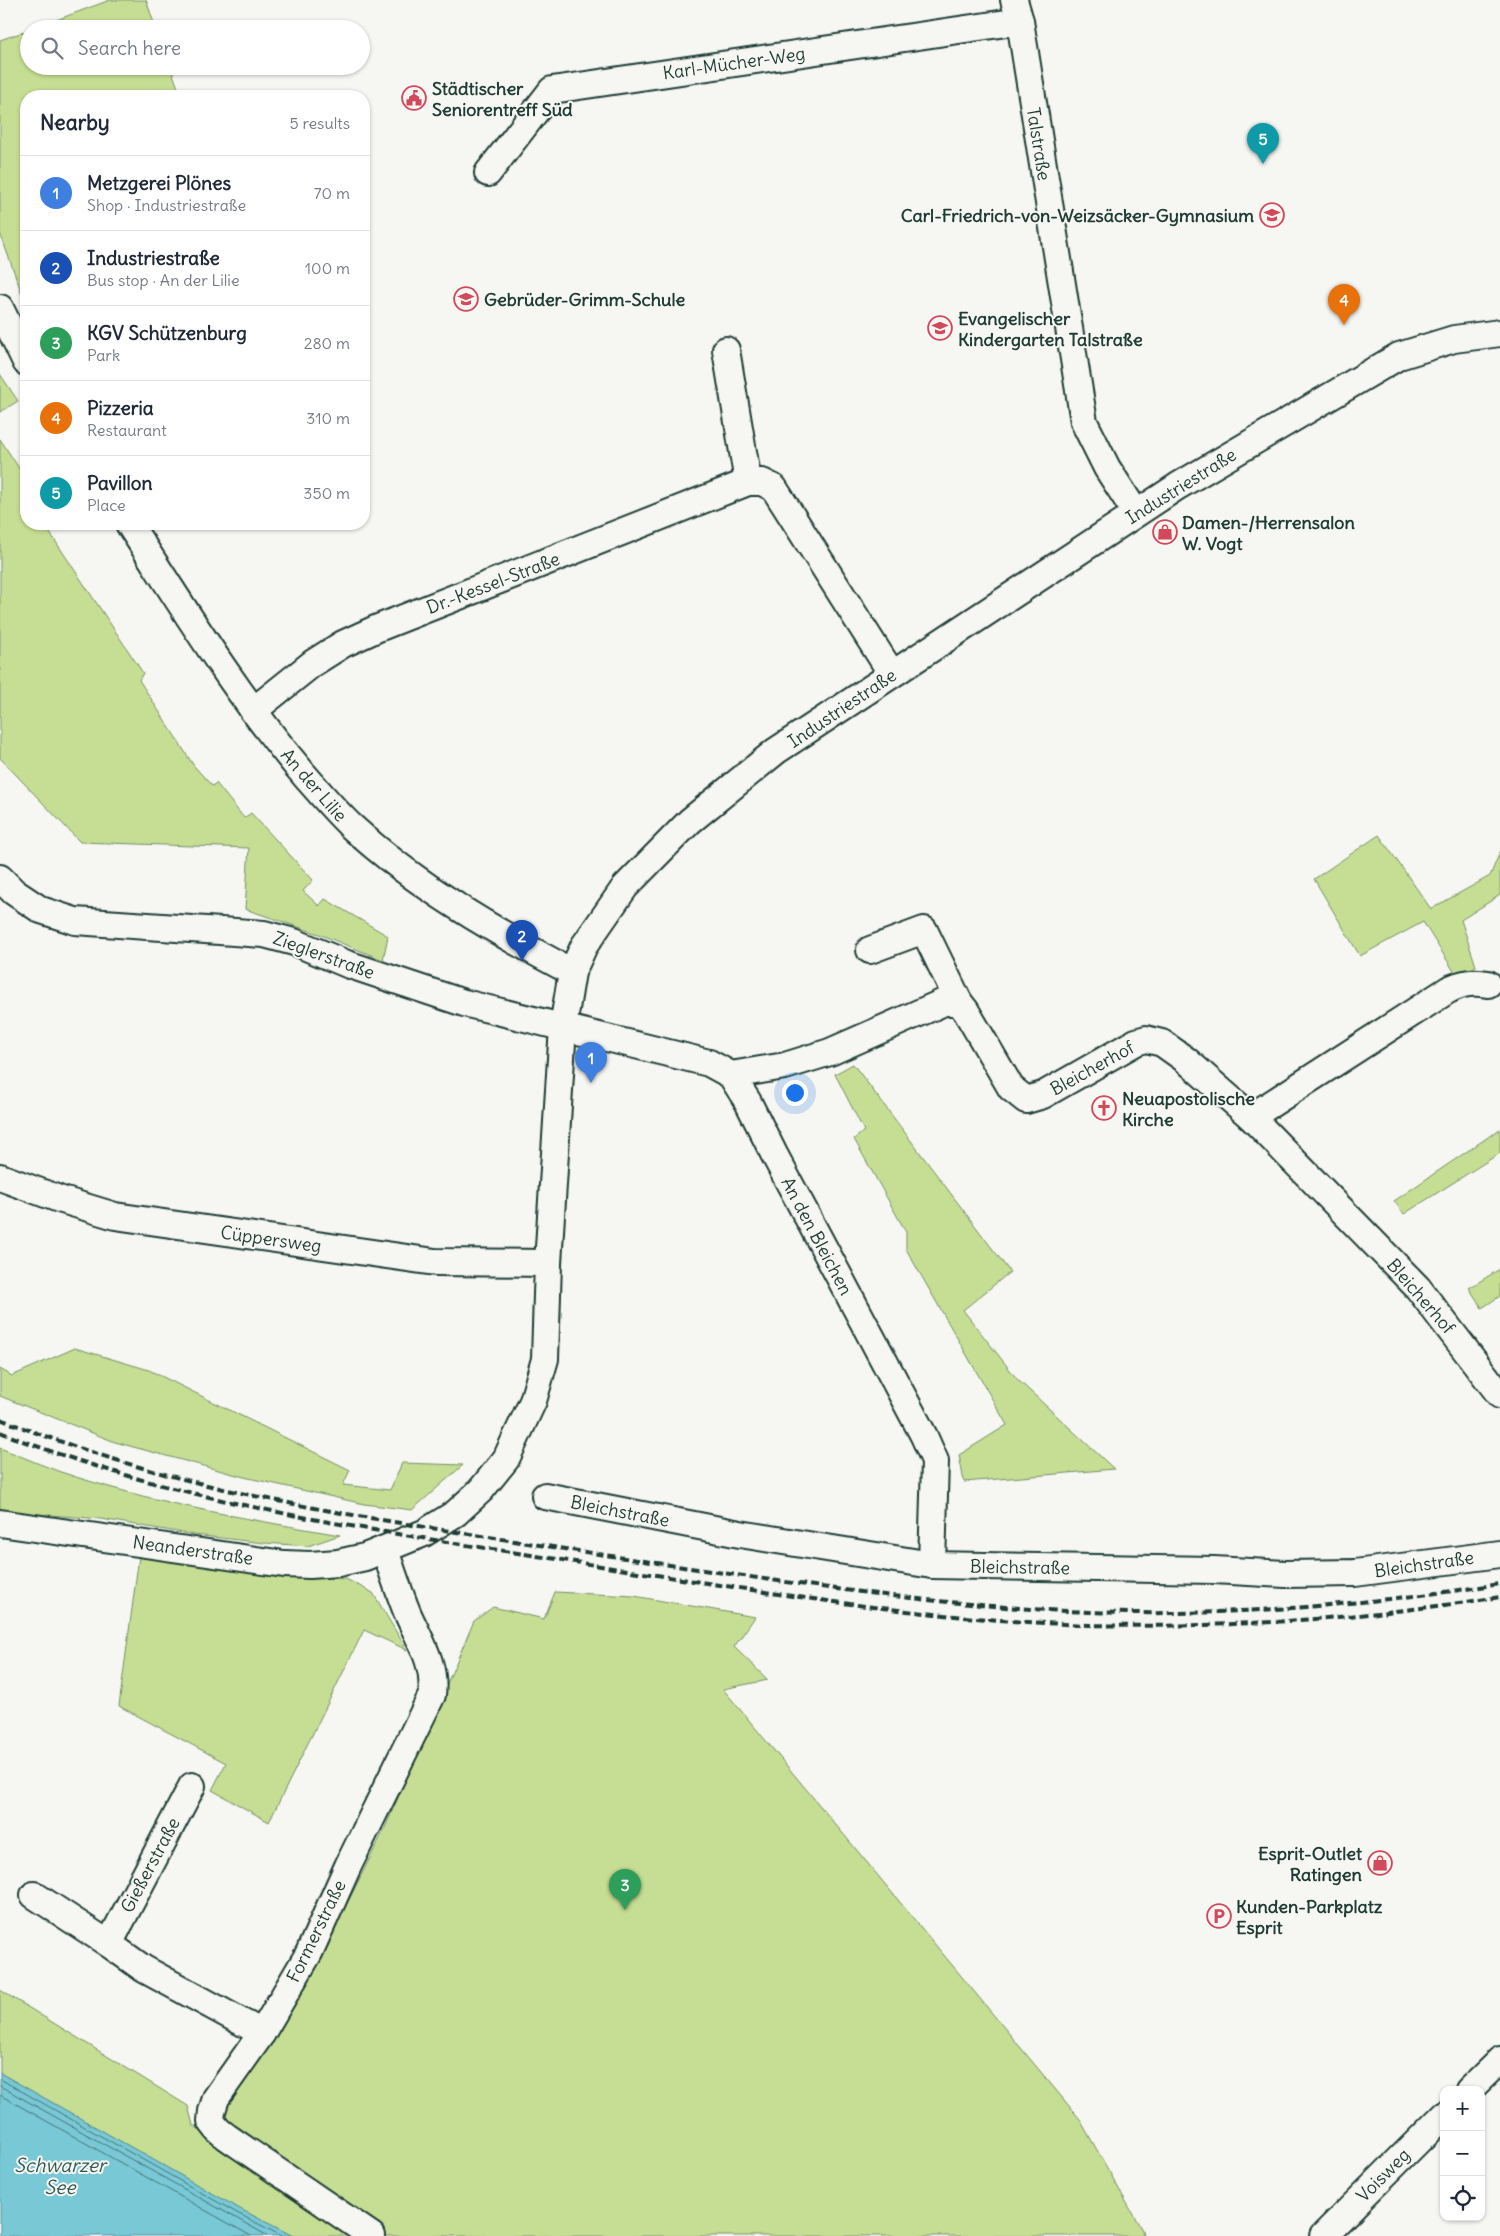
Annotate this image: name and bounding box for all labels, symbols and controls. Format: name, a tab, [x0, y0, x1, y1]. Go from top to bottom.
search box	[20, 20, 370, 75]
icon: search	[38, 34, 66, 62]
text: Search here	[78, 36, 181, 60]
street label: Karl-Mücher-Weg	[661, 42, 807, 84]
place label: Städtischer Seniorentreff Süd	[432, 77, 573, 121]
public building icon: Städtischer Seniorentreff Süd	[401, 85, 427, 111]
street label: Talstraße	[1022, 106, 1056, 182]
text: Nearby	[40, 109, 110, 136]
text: 5 results	[289, 113, 350, 133]
pin: 5	[1247, 123, 1279, 164]
text: Metzgerei Plönes	[87, 171, 231, 195]
text: 1	[53, 183, 59, 203]
text: 70 m	[314, 183, 350, 203]
text: Shop · Industriestraße	[87, 195, 246, 215]
school or university icon: Carl-Friedrich-von-Weizsäcker-Gymnasium	[1259, 202, 1285, 228]
place label: Carl-Friedrich-von-Weizsäcker-Gymnasium	[901, 204, 1254, 227]
text: Industriestraße	[87, 246, 220, 270]
text: 2	[52, 258, 60, 278]
text: 100 m	[305, 258, 350, 278]
text: Bus stop · An der Lilie	[87, 270, 240, 290]
pin: 4	[1328, 284, 1360, 325]
school or university icon: Gebrüder-Grimm-Schule	[453, 286, 479, 312]
place label: Gebrüder-Grimm-Schule	[484, 288, 686, 311]
place label: Evangelischer Kindergarten Talstraße	[958, 307, 1143, 351]
school or university icon: Evangelischer Kindergarten Talstraße	[927, 315, 953, 341]
text: KGV Schützenburg	[87, 321, 247, 345]
text: 3	[51, 333, 61, 353]
text: 280 m	[304, 333, 350, 353]
text: Park	[87, 345, 120, 365]
text: Pizzeria	[87, 396, 154, 420]
text: 4	[51, 408, 61, 428]
text: 310 m	[306, 408, 350, 428]
text: Restaurant	[87, 420, 167, 440]
street label: Industriestraße	[1122, 443, 1240, 529]
text: Pavillon	[87, 471, 152, 495]
text: 5	[51, 483, 61, 503]
text: 350 m	[303, 483, 350, 503]
text: Place	[87, 495, 126, 515]
place label: Damen-/Herrensalon W. Vogt	[1182, 511, 1355, 555]
shop icon: Damen-/Herrensalon W. Vogt	[1152, 519, 1178, 545]
street label: Dr.-Kessel-Straße	[423, 547, 563, 619]
street label: Industriestraße	[783, 663, 901, 753]
street label: An der Lilie	[276, 744, 352, 826]
pin: 2	[506, 920, 538, 961]
street label: Zieglerstraße	[270, 926, 378, 984]
street label: Bleicherhof	[1046, 1035, 1139, 1100]
pin: 1	[575, 1042, 607, 1083]
your location	[782, 1080, 808, 1106]
place label: Neuapostolische Kirche	[1122, 1087, 1255, 1131]
church icon: Neuapostolische Kirche	[1091, 1095, 1117, 1121]
street label: An den Bleichen	[776, 1173, 858, 1299]
street label: Cüppersweg	[219, 1221, 323, 1257]
street label: Bleicherhof	[1382, 1254, 1461, 1339]
street label: Bleichstraße	[569, 1490, 671, 1532]
street label: Neanderstraße	[131, 1530, 255, 1570]
street label: Bleichstraße	[1373, 1546, 1475, 1582]
street label: Bleichstraße	[970, 1555, 1070, 1579]
street label: Gießerstraße	[115, 1813, 185, 1917]
place label: Esprit-Outlet Ratingen	[1258, 1842, 1363, 1886]
shop icon: Esprit-Outlet Ratingen	[1367, 1850, 1393, 1876]
pin: 3	[609, 1869, 641, 1910]
street label: Formerstraße	[281, 1876, 351, 1986]
place label: Kunden-Parkplatz Esprit	[1236, 1895, 1383, 1939]
parking icon: Kunden-Parkplatz Esprit	[1206, 1903, 1232, 1929]
map controls	[1440, 2086, 1485, 2221]
button: +	[1440, 2086, 1485, 2131]
button: −	[1440, 2131, 1485, 2176]
street label: Voisweg	[1351, 2143, 1415, 2207]
water label: Schwarzer See	[14, 2153, 108, 2199]
button: locate	[1440, 2176, 1485, 2221]

